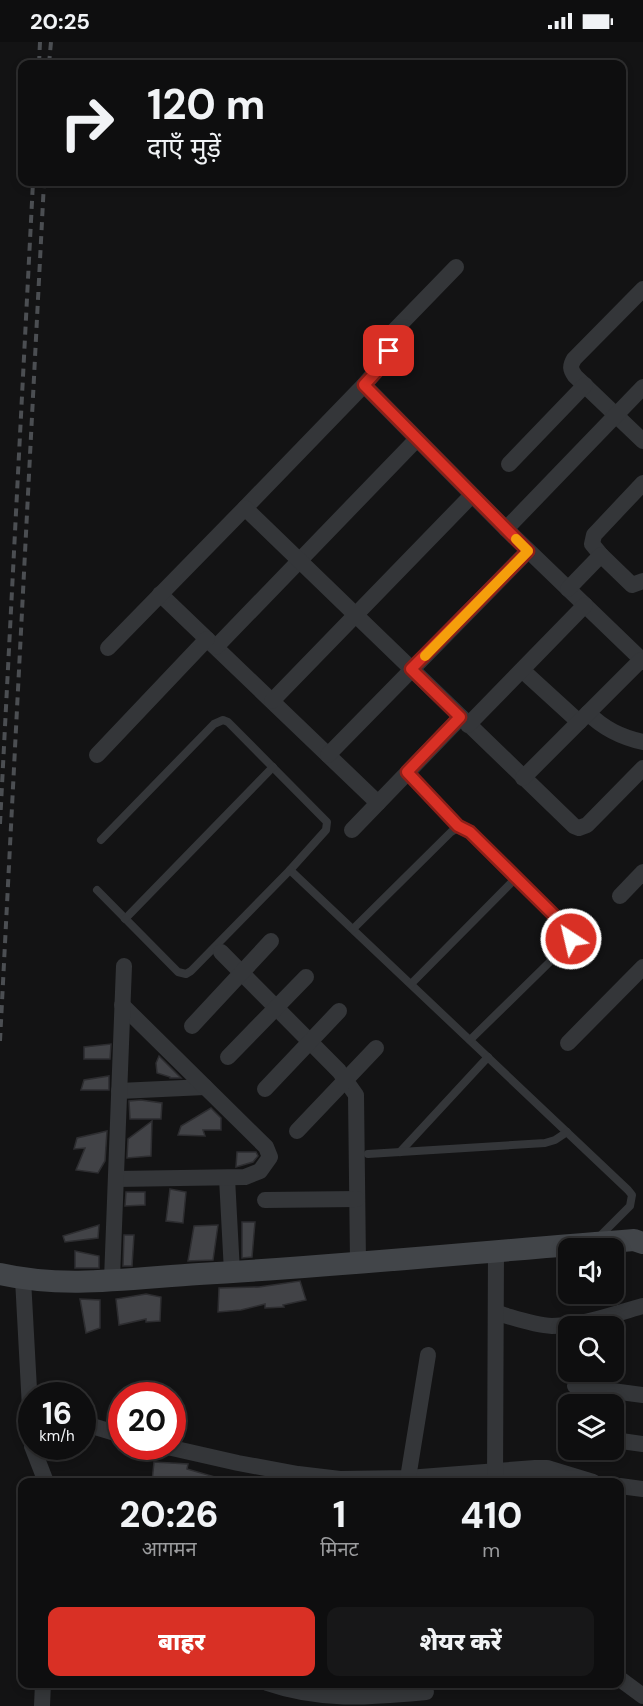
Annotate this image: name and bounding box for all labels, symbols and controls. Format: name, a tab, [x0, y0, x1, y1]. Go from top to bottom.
text: 20:25	[30, 7, 90, 36]
text: 120 m	[147, 77, 265, 132]
icon: right	[48, 84, 126, 162]
text: दाएँ मुड़ें	[147, 130, 221, 165]
pin	[363, 325, 414, 376]
icon: arrive	[372, 334, 405, 367]
position arrow	[539, 907, 603, 971]
map controls	[558, 1238, 624, 1460]
button: sound	[558, 1238, 624, 1304]
button: search	[558, 1316, 624, 1382]
speed limit sign: 20	[108, 1382, 186, 1460]
text: 16	[42, 1394, 72, 1433]
button: layers	[558, 1394, 624, 1460]
text: km/h	[39, 1426, 75, 1446]
text: 20:26	[120, 1491, 219, 1538]
text: 1	[333, 1491, 346, 1538]
text: 410	[460, 1492, 522, 1539]
text: आगमन	[142, 1536, 197, 1562]
text: मिनट	[320, 1536, 359, 1562]
text: m	[482, 1537, 500, 1563]
button: बाहर	[48, 1607, 315, 1676]
button: शेयर करें	[327, 1607, 594, 1676]

